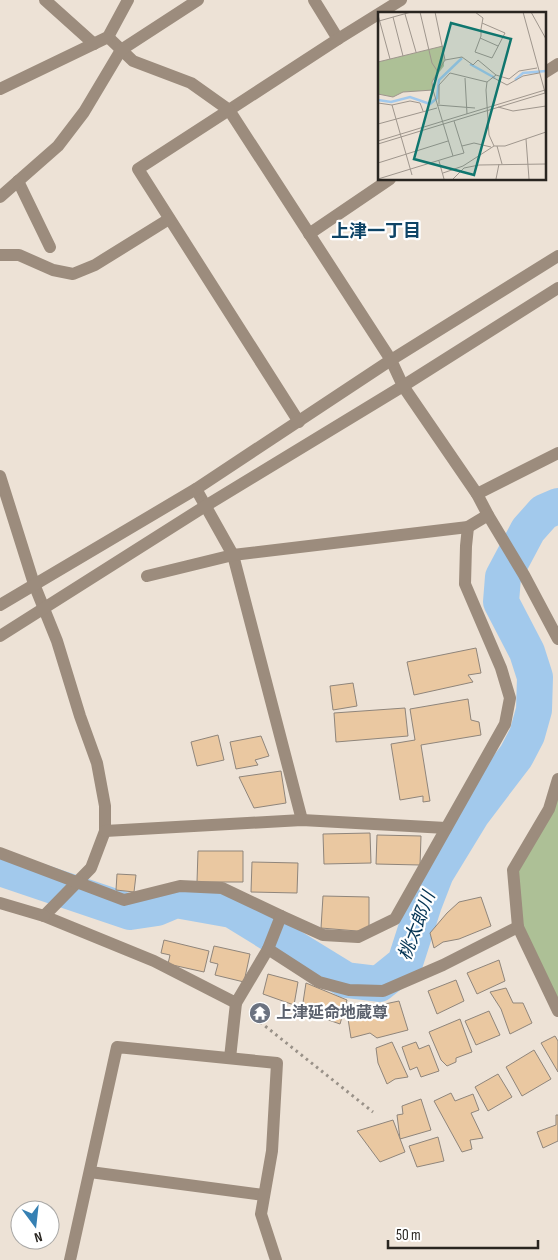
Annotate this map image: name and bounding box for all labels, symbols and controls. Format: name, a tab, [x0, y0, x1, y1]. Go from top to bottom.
inset map	[378, 12, 546, 180]
district label: 上津一丁目	[331, 221, 421, 242]
water label: 桃太郎川	[394, 887, 440, 963]
temple icon: 上津延命地蔵尊	[248, 1001, 272, 1025]
place label: 上津延命地蔵尊	[276, 1004, 388, 1023]
north arrow	[10, 1200, 60, 1250]
scale bar	[388, 1218, 538, 1250]
text: 50 m	[396, 1226, 421, 1245]
text: N	[32, 1228, 44, 1246]

